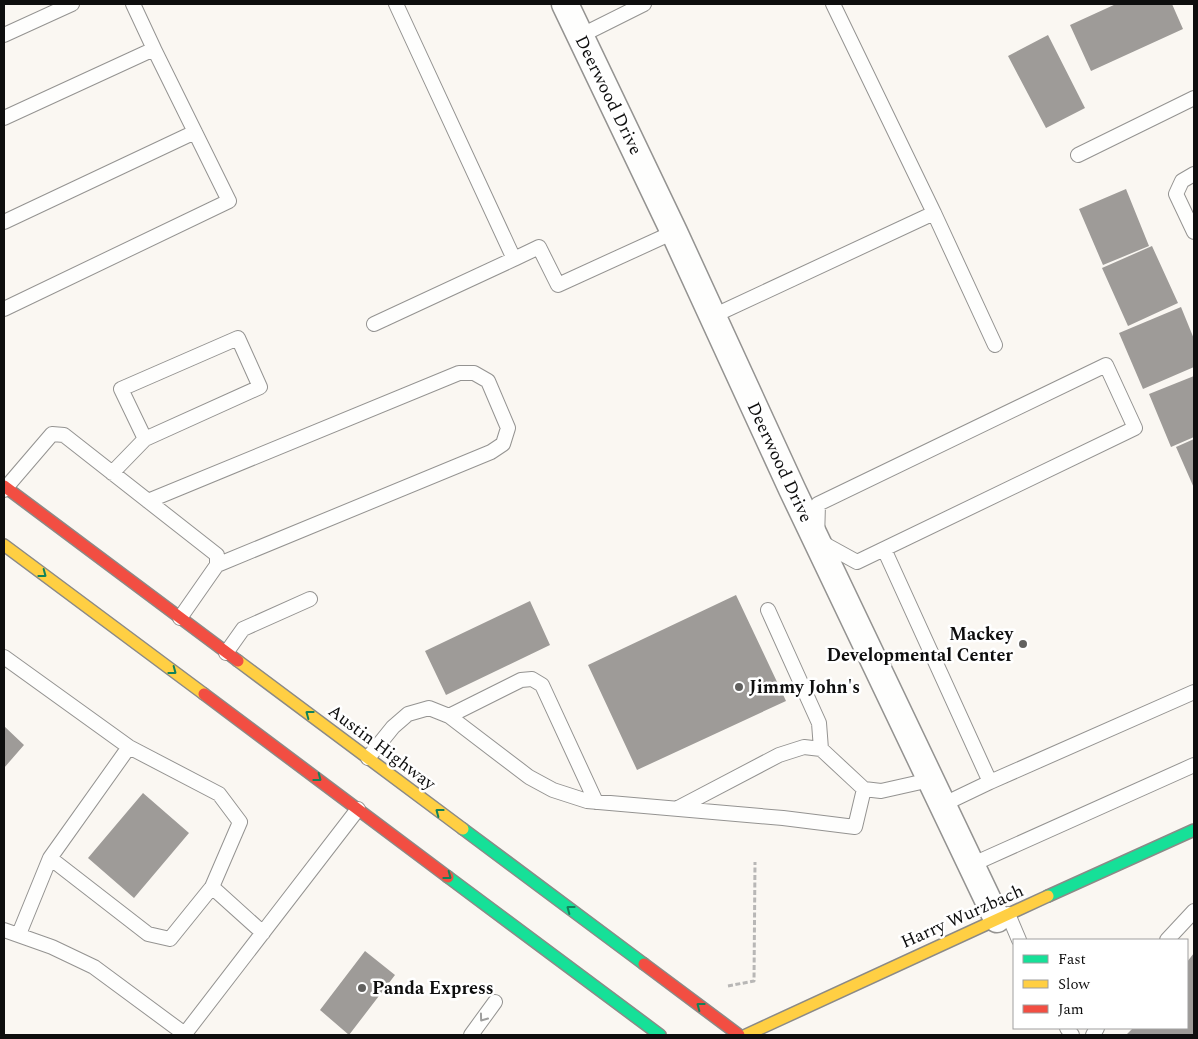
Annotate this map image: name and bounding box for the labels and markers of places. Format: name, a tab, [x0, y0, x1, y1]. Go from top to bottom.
place label: Mackey Developmental Center	[827, 621, 1014, 669]
marker: Mackey Developmental Center	[1017, 638, 1029, 650]
place label: Jimmy John's	[749, 674, 860, 701]
marker: Jimmy John's	[733, 681, 745, 693]
place label: Panda Express	[372, 975, 494, 1002]
marker: Panda Express	[356, 982, 368, 994]

